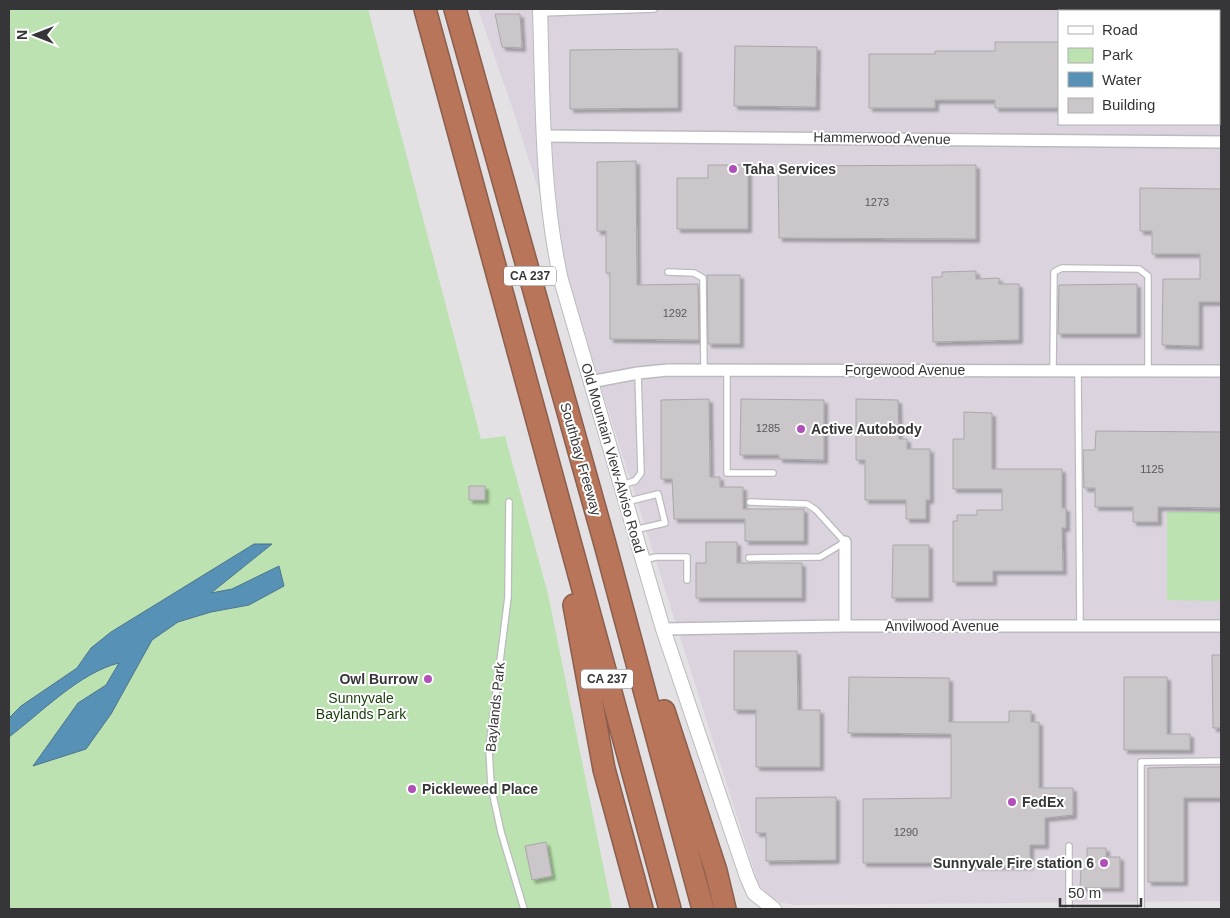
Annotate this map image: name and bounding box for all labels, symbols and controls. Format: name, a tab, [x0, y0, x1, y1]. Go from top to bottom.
north arrow	[10, 10, 60, 60]
legend	[1058, 10, 1220, 125]
text: Road	[1102, 21, 1138, 38]
text: N	[14, 30, 30, 40]
text: Park	[1102, 46, 1133, 63]
text: Water	[1102, 71, 1141, 88]
text: Building	[1102, 96, 1155, 113]
street label: Hammerwood Avenue	[813, 129, 951, 147]
place label: Taha Services	[743, 161, 836, 177]
marker: Taha Services	[727, 163, 739, 175]
house number: 1273	[865, 196, 889, 208]
road number: CA 237	[504, 266, 556, 286]
house number: 1292	[663, 307, 687, 319]
street label: Old Mountain View-Alviso Road	[578, 361, 648, 555]
street label: Forgewood Avenue	[845, 362, 965, 378]
street label: Southbay Freeway	[557, 401, 605, 517]
place label: Active Autobody	[811, 421, 922, 437]
house number: 1285	[756, 422, 780, 434]
marker: Active Autobody	[795, 423, 807, 435]
house number: 1125	[1140, 463, 1164, 475]
street label: Anvilwood Avenue	[885, 618, 999, 634]
street label: Baylands Park	[482, 660, 508, 753]
road number: CA 237	[581, 670, 633, 689]
place label: Owl Burrow	[339, 671, 418, 687]
marker: Owl Burrow	[422, 673, 434, 685]
park label: Sunnyvale Baylands Park	[316, 690, 407, 722]
place label: Pickleweed Place	[422, 781, 538, 797]
marker: Pickleweed Place	[406, 783, 418, 795]
place label: FedEx	[1022, 794, 1064, 810]
marker: FedEx	[1006, 796, 1018, 808]
house number: 1290	[894, 826, 918, 838]
place label: Sunnyvale Fire station 6	[933, 855, 1094, 871]
marker: Sunnyvale Fire station 6	[1098, 857, 1110, 869]
scale bar	[1060, 876, 1141, 908]
text: 50 m	[1068, 884, 1101, 901]

